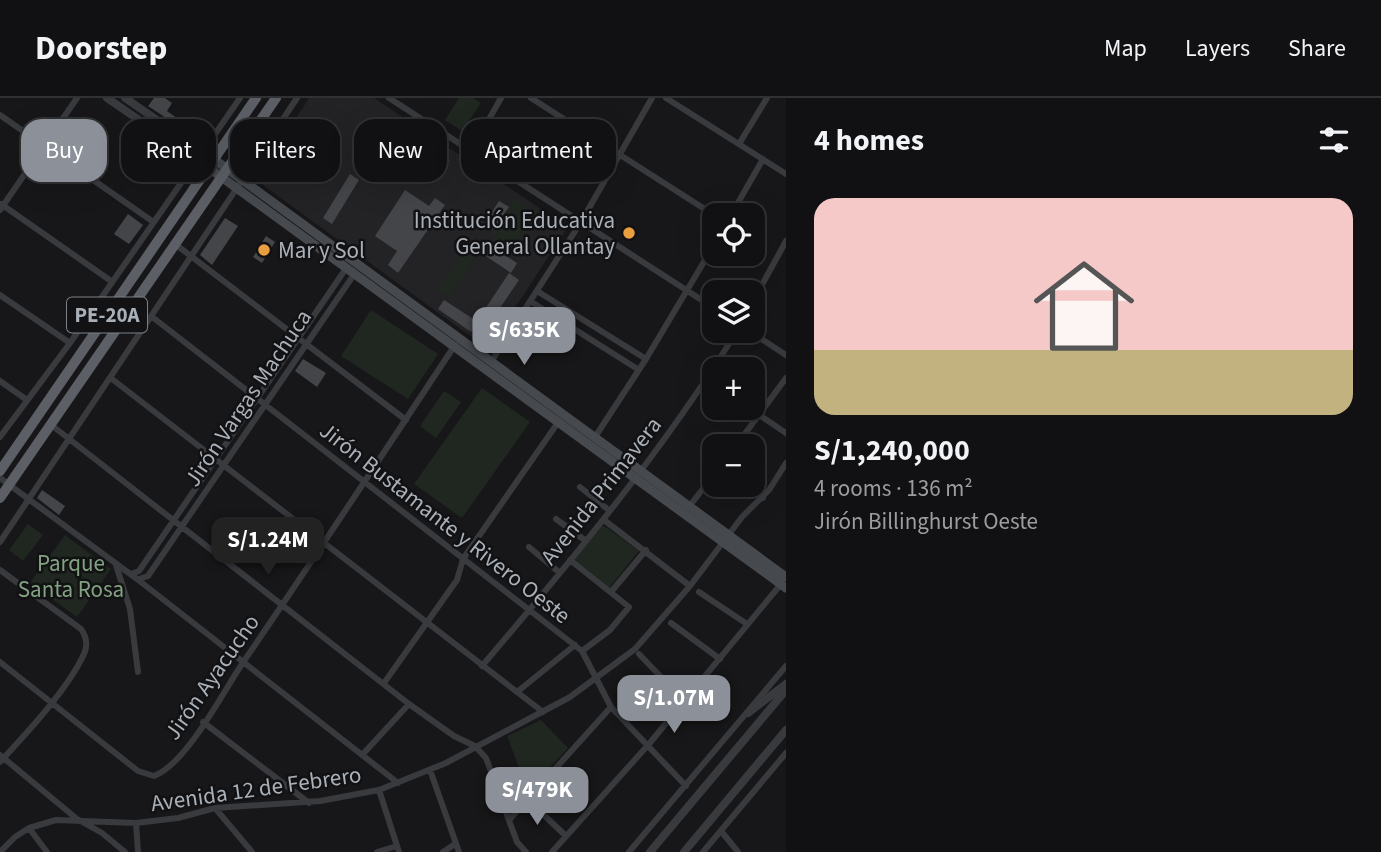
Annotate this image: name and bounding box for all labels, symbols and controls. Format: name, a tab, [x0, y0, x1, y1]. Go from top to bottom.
text: Doorstep	[35, 25, 167, 72]
text: Map	[1104, 31, 1147, 66]
text: Layers	[1185, 31, 1250, 66]
text: Share	[1288, 31, 1346, 66]
chip: Buy	[21, 119, 107, 182]
chip: Rent	[121, 119, 216, 182]
chip: Filters	[230, 119, 340, 182]
chip: New	[354, 119, 447, 182]
chip: Apartment	[461, 119, 616, 182]
text: 4 homes	[814, 119, 924, 162]
icon: filters	[1315, 121, 1353, 159]
map controls	[702, 203, 765, 497]
button: locate	[702, 203, 765, 266]
place label: Institución Educativa General Ollantay	[414, 204, 615, 263]
marker: Institución Educativa General Ollantay	[621, 225, 637, 241]
place label: Mar y Sol	[278, 234, 365, 267]
marker: Mar y Sol	[256, 242, 272, 258]
icon: home	[1021, 243, 1147, 369]
button: layers	[702, 280, 765, 343]
road number: PE-20A	[67, 298, 147, 332]
street label: Jirón Vargas Machuca	[176, 303, 320, 493]
pin: S/635K	[467, 308, 581, 367]
text: S/635K	[488, 313, 560, 346]
button: +	[702, 357, 765, 420]
street label: Avenida Primavera	[533, 410, 669, 572]
street label: Jirón Bustamante y Rivero Oeste	[312, 414, 578, 632]
text: S/1,240,000	[814, 429, 970, 472]
button: −	[702, 434, 765, 497]
text: 4 rooms · 136 m²	[814, 472, 973, 505]
text: Jirón Billinghurst Oeste	[814, 505, 1038, 538]
pin: S/1.24M	[203, 518, 333, 577]
text: S/1.24M	[227, 523, 309, 556]
park label: Parque Santa Rosa	[18, 547, 124, 606]
street label: Jirón Ayacucho	[156, 607, 268, 747]
pin: S/1.07M	[609, 676, 739, 735]
text: S/1.07M	[633, 681, 715, 714]
street label: Avenida 12 de Febrero	[149, 758, 363, 820]
pin: S/479K	[480, 768, 594, 827]
text: S/479K	[501, 773, 573, 806]

